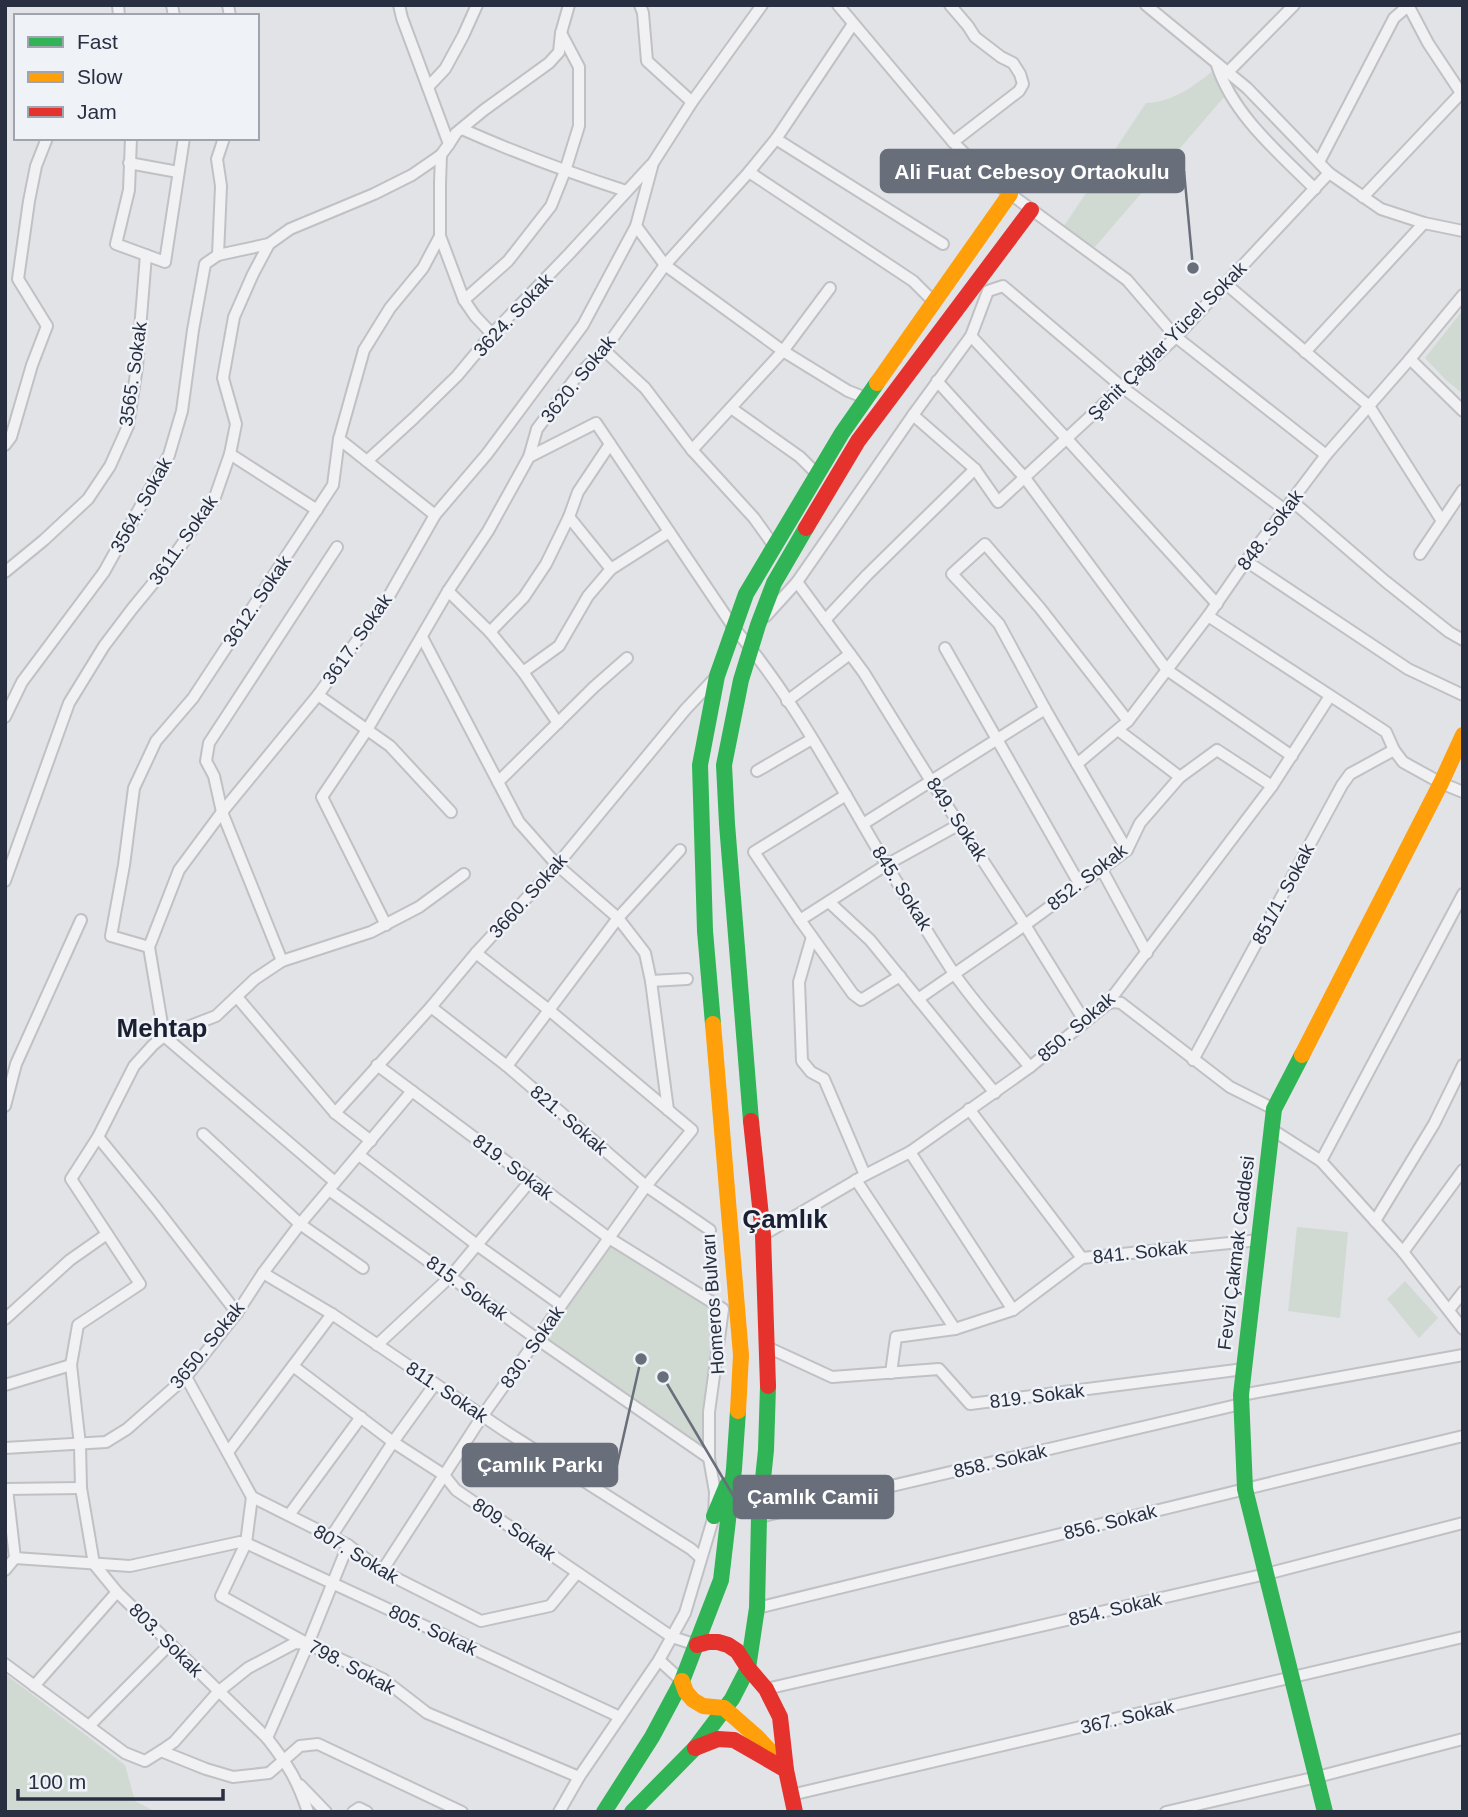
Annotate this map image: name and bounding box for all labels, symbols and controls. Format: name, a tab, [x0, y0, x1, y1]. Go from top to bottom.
legend	[14, 14, 259, 140]
text: Fast	[77, 30, 118, 53]
text: Slow	[77, 65, 123, 88]
text: Jam	[77, 100, 117, 123]
callout: Ali Fuat Cebesoy Ortaokulu	[881, 150, 1184, 192]
text: Ali Fuat Cebesoy Ortaokulu	[894, 160, 1170, 183]
street label: Şehit Çağlar Yücel Sokak	[1084, 257, 1251, 424]
street label: 3624. Sokak	[469, 269, 557, 361]
street label: 3565. Sokak	[115, 320, 151, 428]
street label: 3620. Sokak	[537, 331, 620, 427]
street label: 3564. Sokak	[106, 453, 176, 556]
street label: 848. Sokak	[1233, 485, 1307, 574]
street label: 3611. Sokak	[145, 491, 222, 589]
street label: 3612. Sokak	[219, 551, 296, 651]
street label: 3617. Sokak	[318, 589, 396, 688]
street label: 849. Sokak	[922, 773, 992, 865]
street label: 852. Sokak	[1043, 839, 1131, 915]
street label: 851/1. Sokak	[1248, 840, 1319, 948]
street label: 845. Sokak	[868, 842, 936, 934]
street label: 3660. Sokak	[485, 849, 571, 942]
street label: 850. Sokak	[1033, 988, 1119, 1066]
district label: Mehtap	[117, 1013, 208, 1043]
street label: 821. Sokak	[526, 1081, 612, 1159]
street label: 819. Sokak	[469, 1130, 558, 1204]
street label: Fevzi Çakmak Caddesi	[1214, 1155, 1258, 1351]
district label: Çamlık	[742, 1204, 828, 1234]
street label: Homeros Bulvarı	[698, 1233, 728, 1375]
street label: 841. Sokak	[1092, 1237, 1189, 1267]
street label: 815. Sokak	[422, 1252, 512, 1325]
street label: 3650. Sokak	[166, 1297, 249, 1393]
street label: 830. Sokak	[496, 1302, 568, 1392]
street label: 811. Sokak	[402, 1357, 492, 1427]
street label: 819. Sokak	[989, 1380, 1086, 1412]
street label: 858. Sokak	[951, 1440, 1049, 1482]
callout: Çamlık Parkı	[463, 1444, 617, 1486]
text: Çamlık Parkı	[477, 1453, 603, 1476]
callout: Çamlık Camii	[734, 1476, 893, 1518]
text: Çamlık Camii	[747, 1485, 879, 1508]
street label: 809. Sokak	[469, 1494, 560, 1565]
street label: 856. Sokak	[1061, 1500, 1159, 1544]
street label: 807. Sokak	[310, 1521, 403, 1588]
street label: 854. Sokak	[1066, 1588, 1164, 1630]
street label: 803. Sokak	[125, 1599, 207, 1681]
street label: 805. Sokak	[385, 1600, 481, 1660]
street label: 798. Sokak	[305, 1635, 399, 1699]
street label: 367. Sokak	[1078, 1696, 1176, 1738]
scale bar	[18, 1758, 222, 1802]
text: 100 m	[28, 1770, 86, 1793]

